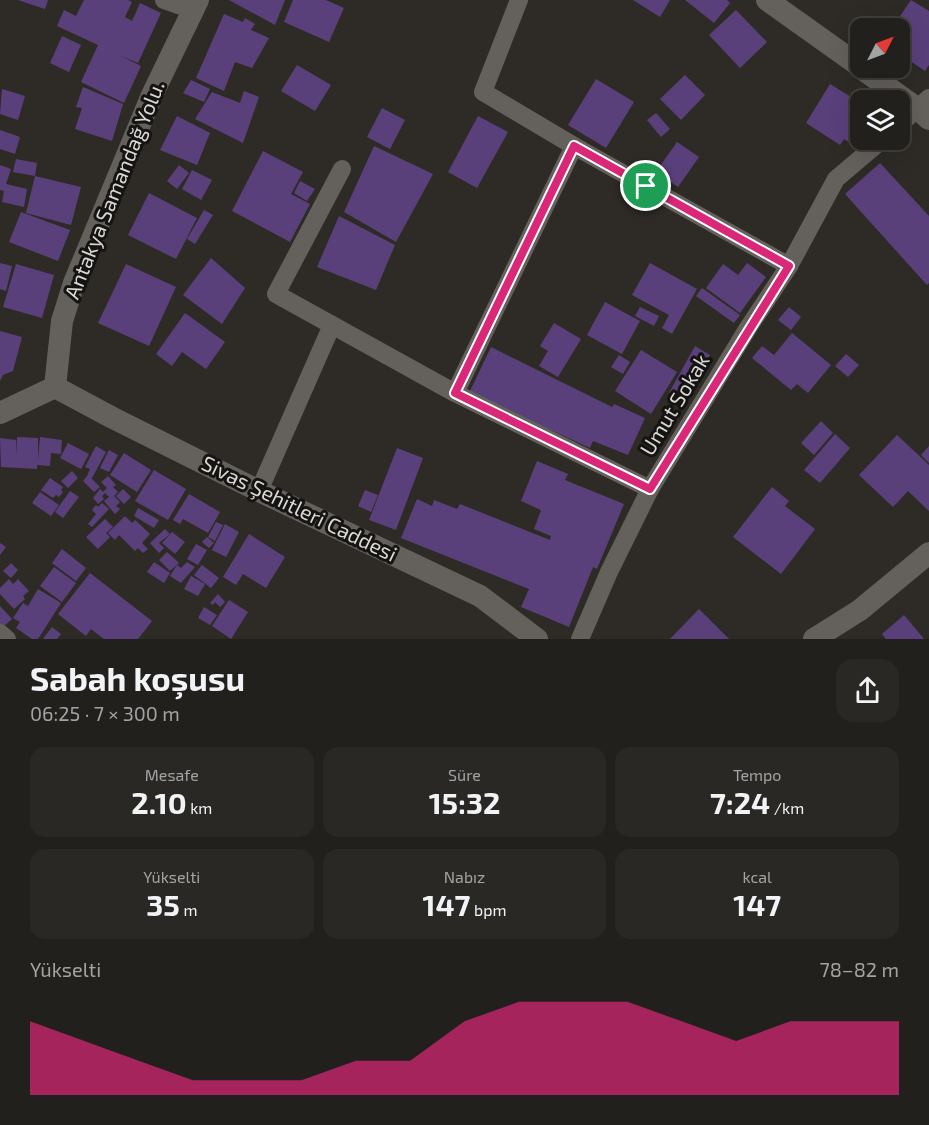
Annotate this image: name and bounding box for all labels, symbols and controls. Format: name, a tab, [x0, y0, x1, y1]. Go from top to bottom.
north arrow	[850, 18, 910, 78]
map controls	[850, 18, 910, 150]
street label: Antakya Samandağ Yolu.	[58, 77, 169, 302]
button: layers	[850, 90, 910, 150]
pin	[620, 160, 671, 211]
icon: arrive	[629, 169, 662, 202]
street label: Umut Sokak	[634, 349, 714, 459]
street label: Sivas Şehitleri Caddesi	[197, 450, 401, 568]
text: Sabah koşusu	[30, 658, 245, 698]
button: share	[836, 659, 899, 722]
text: 06:25 · 7 × 300 m	[30, 701, 180, 725]
text: Mesafe	[145, 765, 199, 784]
text: Süre	[448, 765, 481, 784]
text: Tempo	[733, 765, 781, 784]
text: 2.10	[131, 784, 187, 820]
text: 15:32	[429, 784, 500, 820]
text: 7:24	[710, 784, 770, 820]
text: km	[187, 798, 212, 817]
text: /km	[770, 798, 804, 817]
text: Yükselti	[143, 867, 200, 886]
text: Nabız	[444, 867, 485, 886]
text: kcal	[743, 867, 772, 886]
text: 35	[146, 886, 180, 922]
text: 147	[423, 886, 470, 922]
text: 147	[733, 886, 781, 922]
text: m	[180, 900, 197, 919]
text: bpm	[470, 900, 506, 919]
text: Yükselti	[30, 957, 101, 981]
text: 78–82 m	[819, 957, 899, 981]

